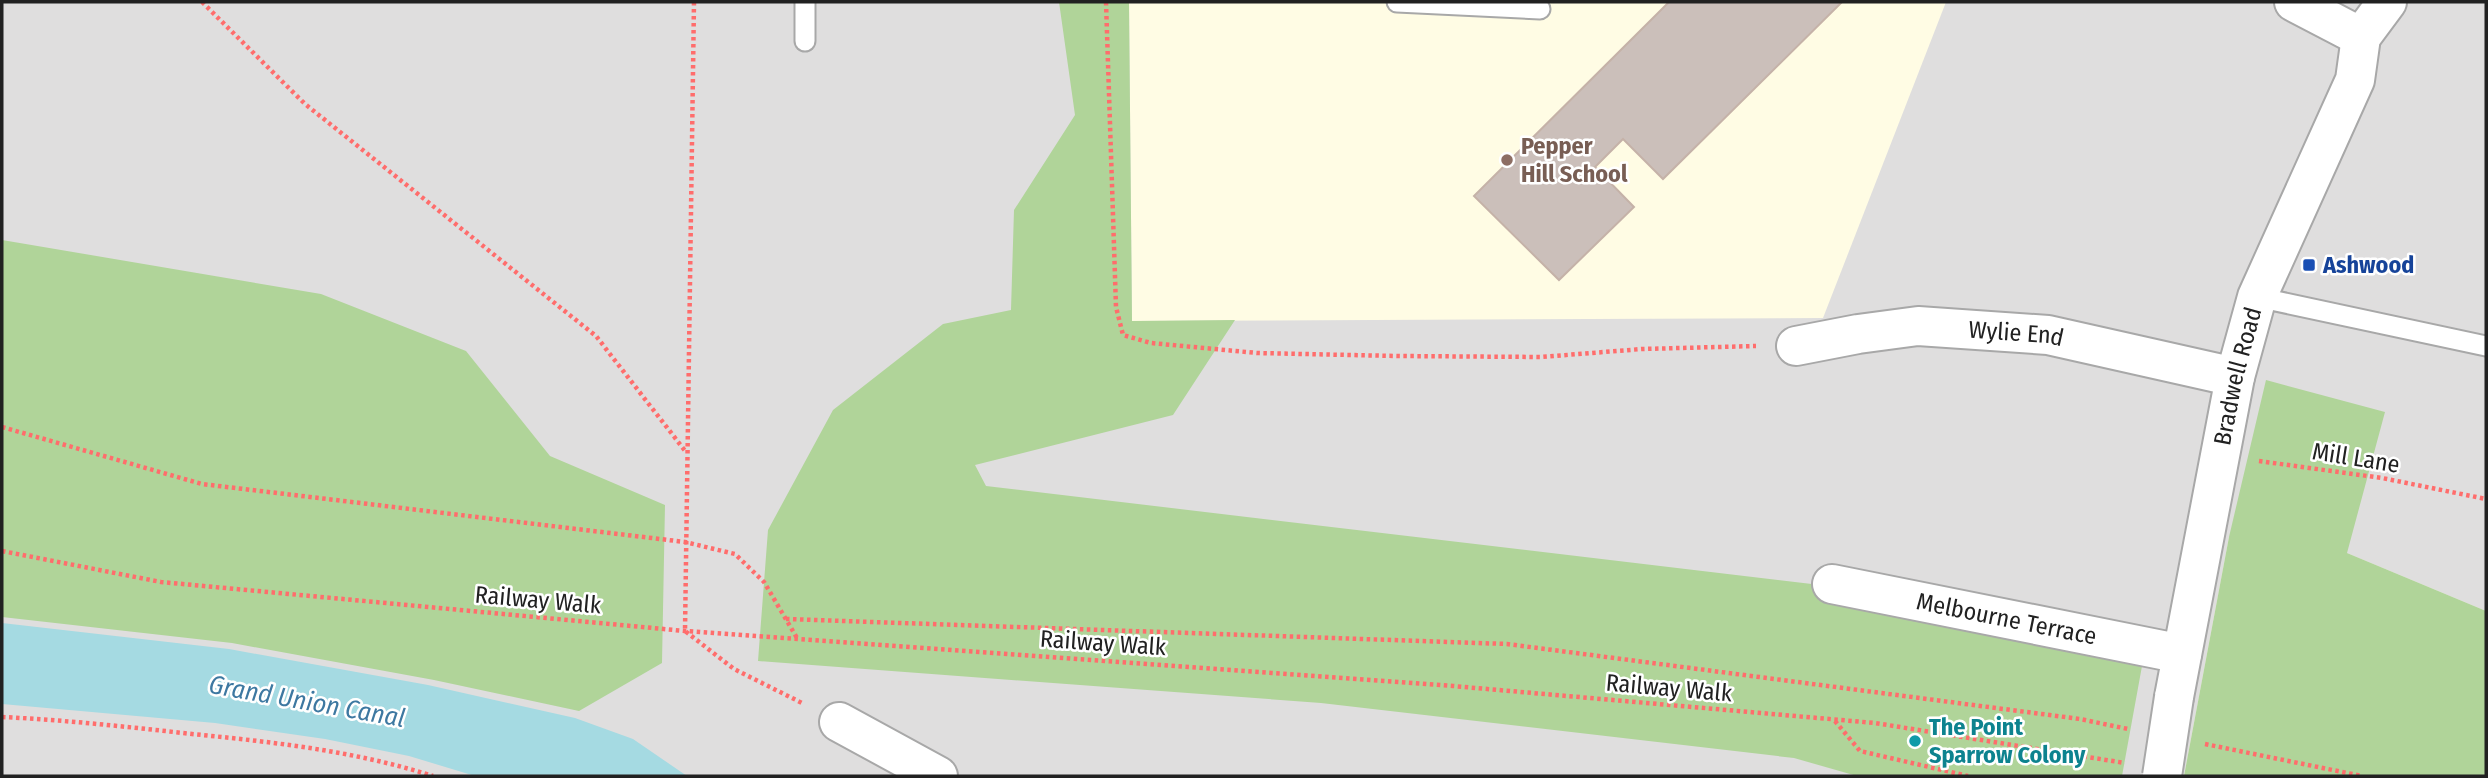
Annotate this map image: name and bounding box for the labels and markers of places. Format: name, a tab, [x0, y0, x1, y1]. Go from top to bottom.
place label: Pepper Hill School	[1521, 132, 1628, 188]
marker: Pepper Hill School	[1499, 152, 1515, 168]
place label: Ashwood	[2322, 251, 2414, 279]
marker: Ashwood	[2301, 257, 2317, 273]
place label: The Point Sparrow Colony	[1929, 713, 2086, 769]
marker: The Point Sparrow Colony	[1907, 733, 1923, 749]

